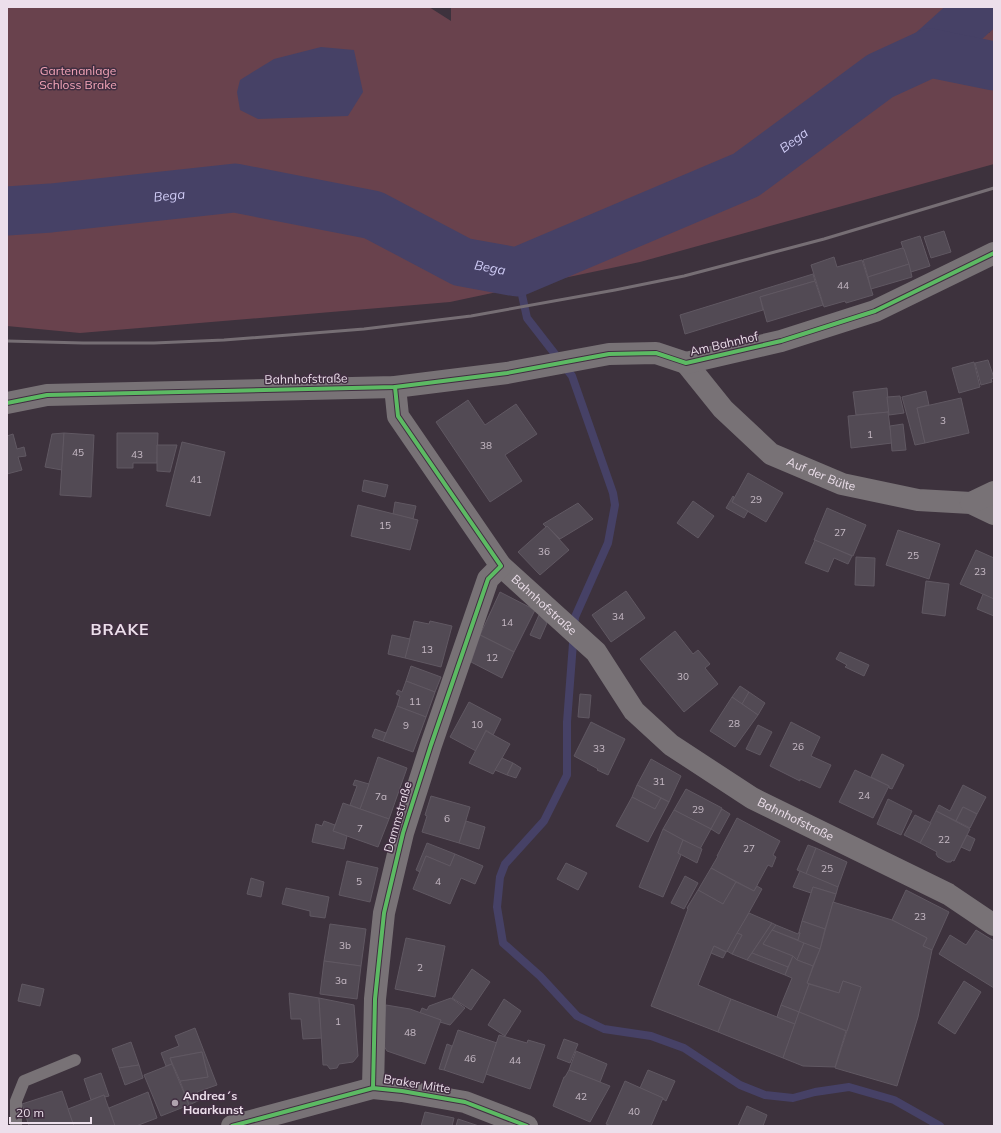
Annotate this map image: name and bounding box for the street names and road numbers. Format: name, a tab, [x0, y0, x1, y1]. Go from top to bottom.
street label: Am Bahnhof	[688, 328, 760, 359]
street label: Bahnhofstraße	[264, 370, 348, 387]
street label: Auf der Bülte	[785, 454, 857, 494]
street label: Bahnhofstraße	[508, 571, 580, 638]
street label: Dammstraße	[380, 780, 415, 854]
street label: Bahnhofstraße	[755, 794, 836, 844]
street label: Braker Mitte	[383, 1071, 452, 1096]

